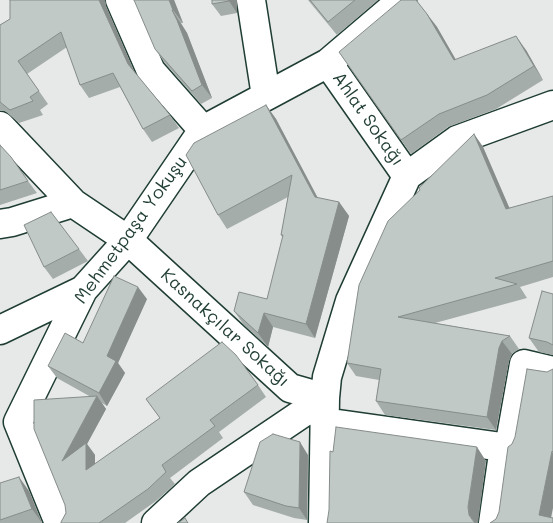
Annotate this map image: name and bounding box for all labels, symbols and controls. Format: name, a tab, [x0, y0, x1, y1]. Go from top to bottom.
street label: Ahlat Sokağı	[328, 68, 408, 170]
street label: Mehmetpaşa Yokuşu	[70, 152, 192, 308]
street label: Kasnakçılar Sokağı	[156, 264, 294, 392]

